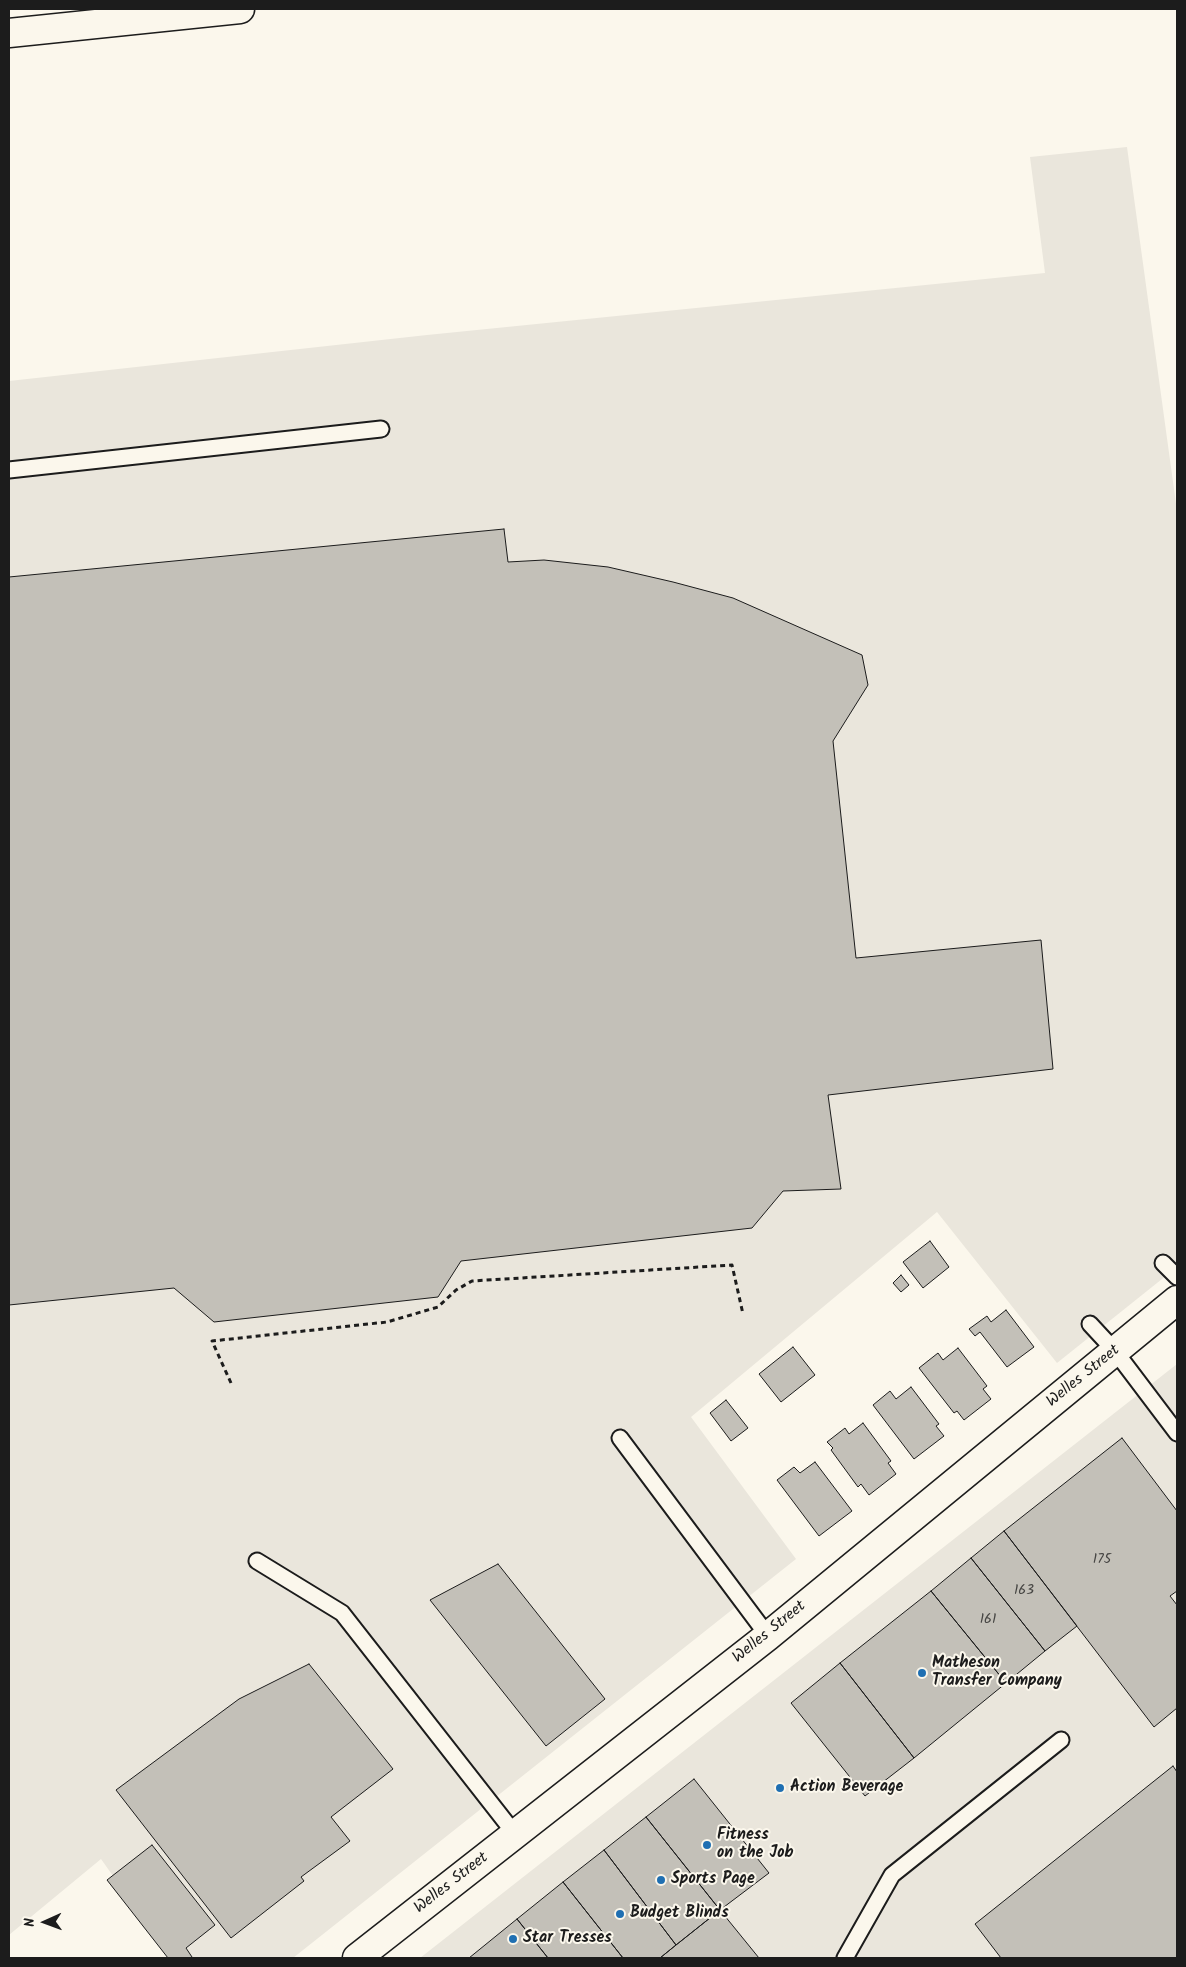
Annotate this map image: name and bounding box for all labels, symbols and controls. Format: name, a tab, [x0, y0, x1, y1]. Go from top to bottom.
street label: Welles Street	[1044, 1342, 1124, 1412]
house number: 175	[1093, 1553, 1111, 1569]
house number: 163	[1014, 1584, 1034, 1600]
street label: Welles Street	[730, 1598, 810, 1668]
house number: 161	[980, 1613, 996, 1629]
place label: Matheson Transfer Company	[932, 1654, 1062, 1692]
marker: Matheson Transfer Company	[916, 1667, 928, 1679]
place label: Action Beverage	[790, 1778, 903, 1798]
marker: Action Beverage	[774, 1782, 786, 1794]
place label: Fitness on the Job	[717, 1826, 794, 1864]
marker: Fitness on the Job	[701, 1839, 713, 1851]
street label: Welles Street	[411, 1849, 493, 1919]
place label: Sports Page	[671, 1870, 755, 1890]
marker: Sports Page	[655, 1874, 667, 1886]
north arrow	[20, 1897, 70, 1947]
place label: Budget Blinds	[630, 1904, 729, 1924]
marker: Budget Blinds	[614, 1908, 626, 1920]
text: N	[19, 1918, 41, 1927]
place label: Star Tresses	[523, 1929, 612, 1949]
marker: Star Tresses	[507, 1933, 519, 1945]

